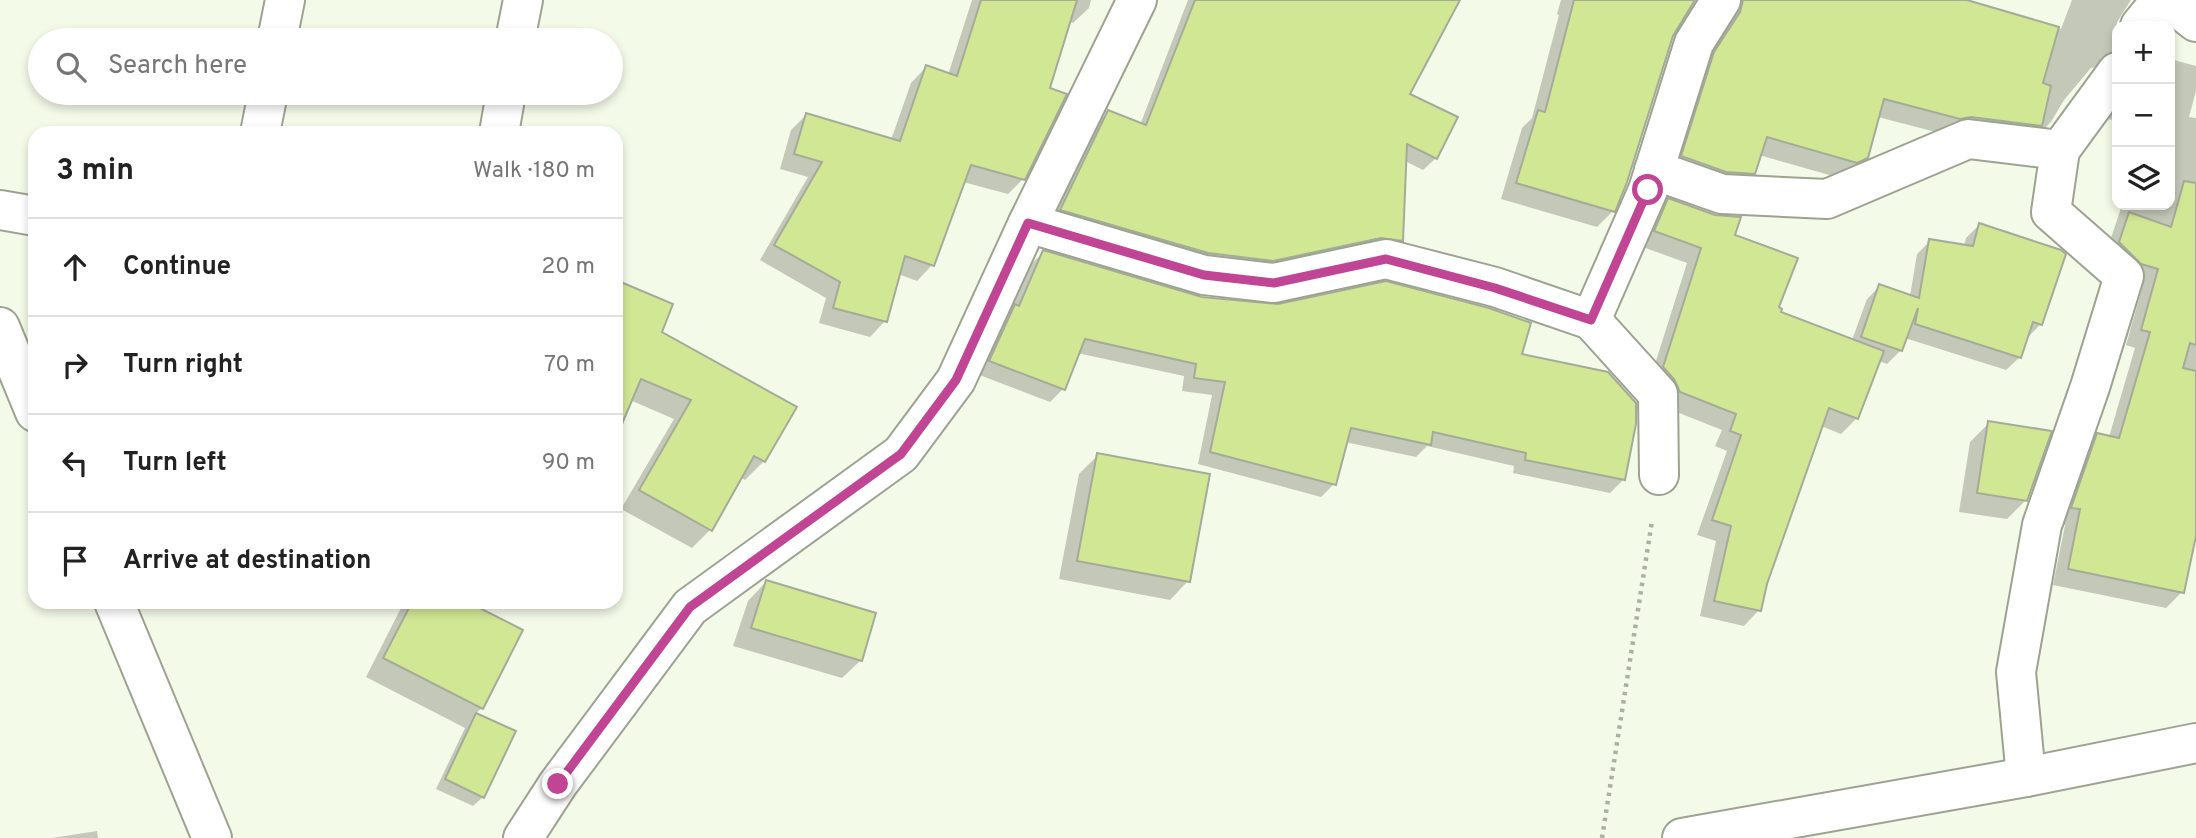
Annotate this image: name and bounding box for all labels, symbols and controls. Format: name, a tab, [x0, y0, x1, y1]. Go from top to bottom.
map controls	[2112, 21, 2175, 210]
button: +	[2112, 21, 2175, 84]
search box	[28, 28, 623, 105]
icon: search	[52, 48, 90, 86]
text: Search here	[108, 50, 247, 83]
button: −	[2112, 84, 2175, 147]
button: layers	[2112, 147, 2175, 210]
text: 3 min	[56, 153, 134, 190]
text: Walk · 180 m	[473, 157, 595, 186]
route start	[1632, 174, 1663, 205]
icon: ahead	[56, 248, 94, 286]
text: Continue	[123, 251, 231, 284]
text: 20 m	[541, 253, 595, 282]
icon: right	[56, 346, 94, 384]
text: Turn right	[123, 349, 243, 382]
text: 70 m	[544, 351, 595, 380]
icon: left	[56, 444, 94, 482]
text: Turn left	[123, 447, 227, 480]
text: 90 m	[542, 449, 595, 478]
icon: arrive	[56, 542, 94, 580]
text: Arrive at destination	[123, 545, 371, 578]
route end	[542, 768, 573, 799]

